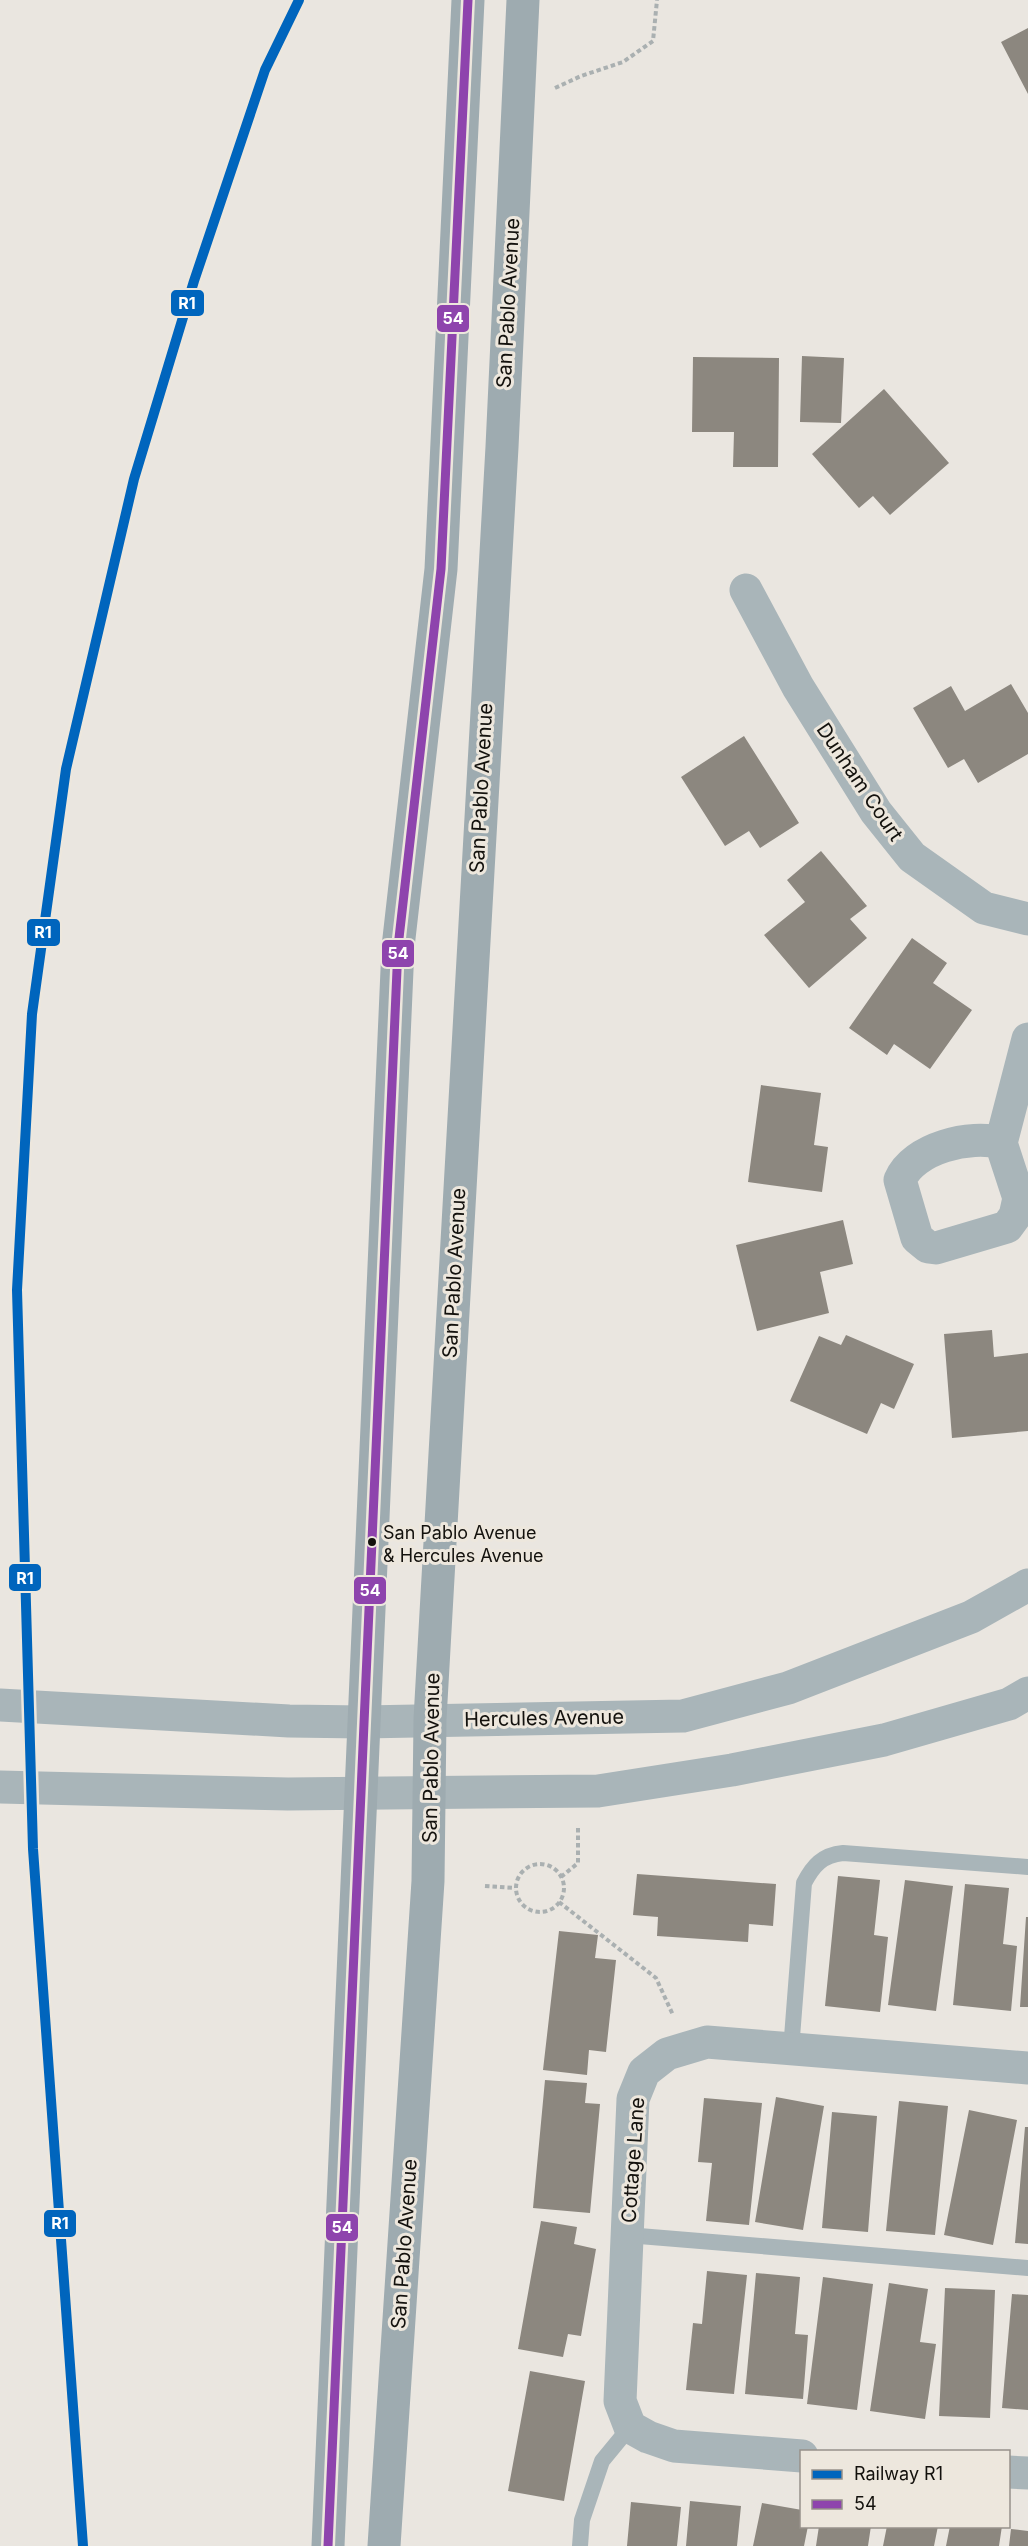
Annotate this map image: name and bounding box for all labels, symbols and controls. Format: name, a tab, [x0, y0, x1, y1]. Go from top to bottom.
street label: San Pablo Avenue	[492, 217, 524, 389]
line badge: R1	[170, 289, 205, 317]
text: R1	[178, 293, 196, 313]
line badge: 54	[436, 304, 470, 333]
text: 54	[442, 308, 464, 328]
street label: San Pablo Avenue	[465, 702, 497, 874]
street label: Dunham Court	[812, 718, 909, 846]
line badge: R1	[26, 918, 61, 947]
text: R1	[34, 922, 52, 942]
line badge: 54	[381, 939, 415, 968]
text: 54	[387, 943, 409, 963]
street label: San Pablo Avenue	[438, 1187, 470, 1359]
place label: San Pablo Avenue & Hercules Avenue	[383, 1522, 544, 1566]
marker: San Pablo Avenue & Hercules Avenue	[366, 1536, 378, 1548]
line badge: R1	[8, 1563, 42, 1592]
text: R1	[16, 1568, 34, 1588]
line badge: 54	[353, 1576, 387, 1605]
text: 54	[359, 1580, 381, 1600]
street label: San Pablo Avenue	[418, 1673, 444, 1843]
street label: Hercules Avenue	[464, 1705, 624, 1731]
street label: Cottage Lane	[617, 2096, 649, 2224]
street label: San Pablo Avenue	[386, 2158, 422, 2330]
line badge: R1	[43, 2209, 77, 2238]
text: R1	[51, 2213, 69, 2233]
line badge: 54	[325, 2213, 359, 2242]
text: 54	[331, 2217, 353, 2237]
legend	[800, 2450, 1010, 2528]
text: Railway R1	[854, 2463, 943, 2484]
text: 54	[854, 2493, 877, 2514]

